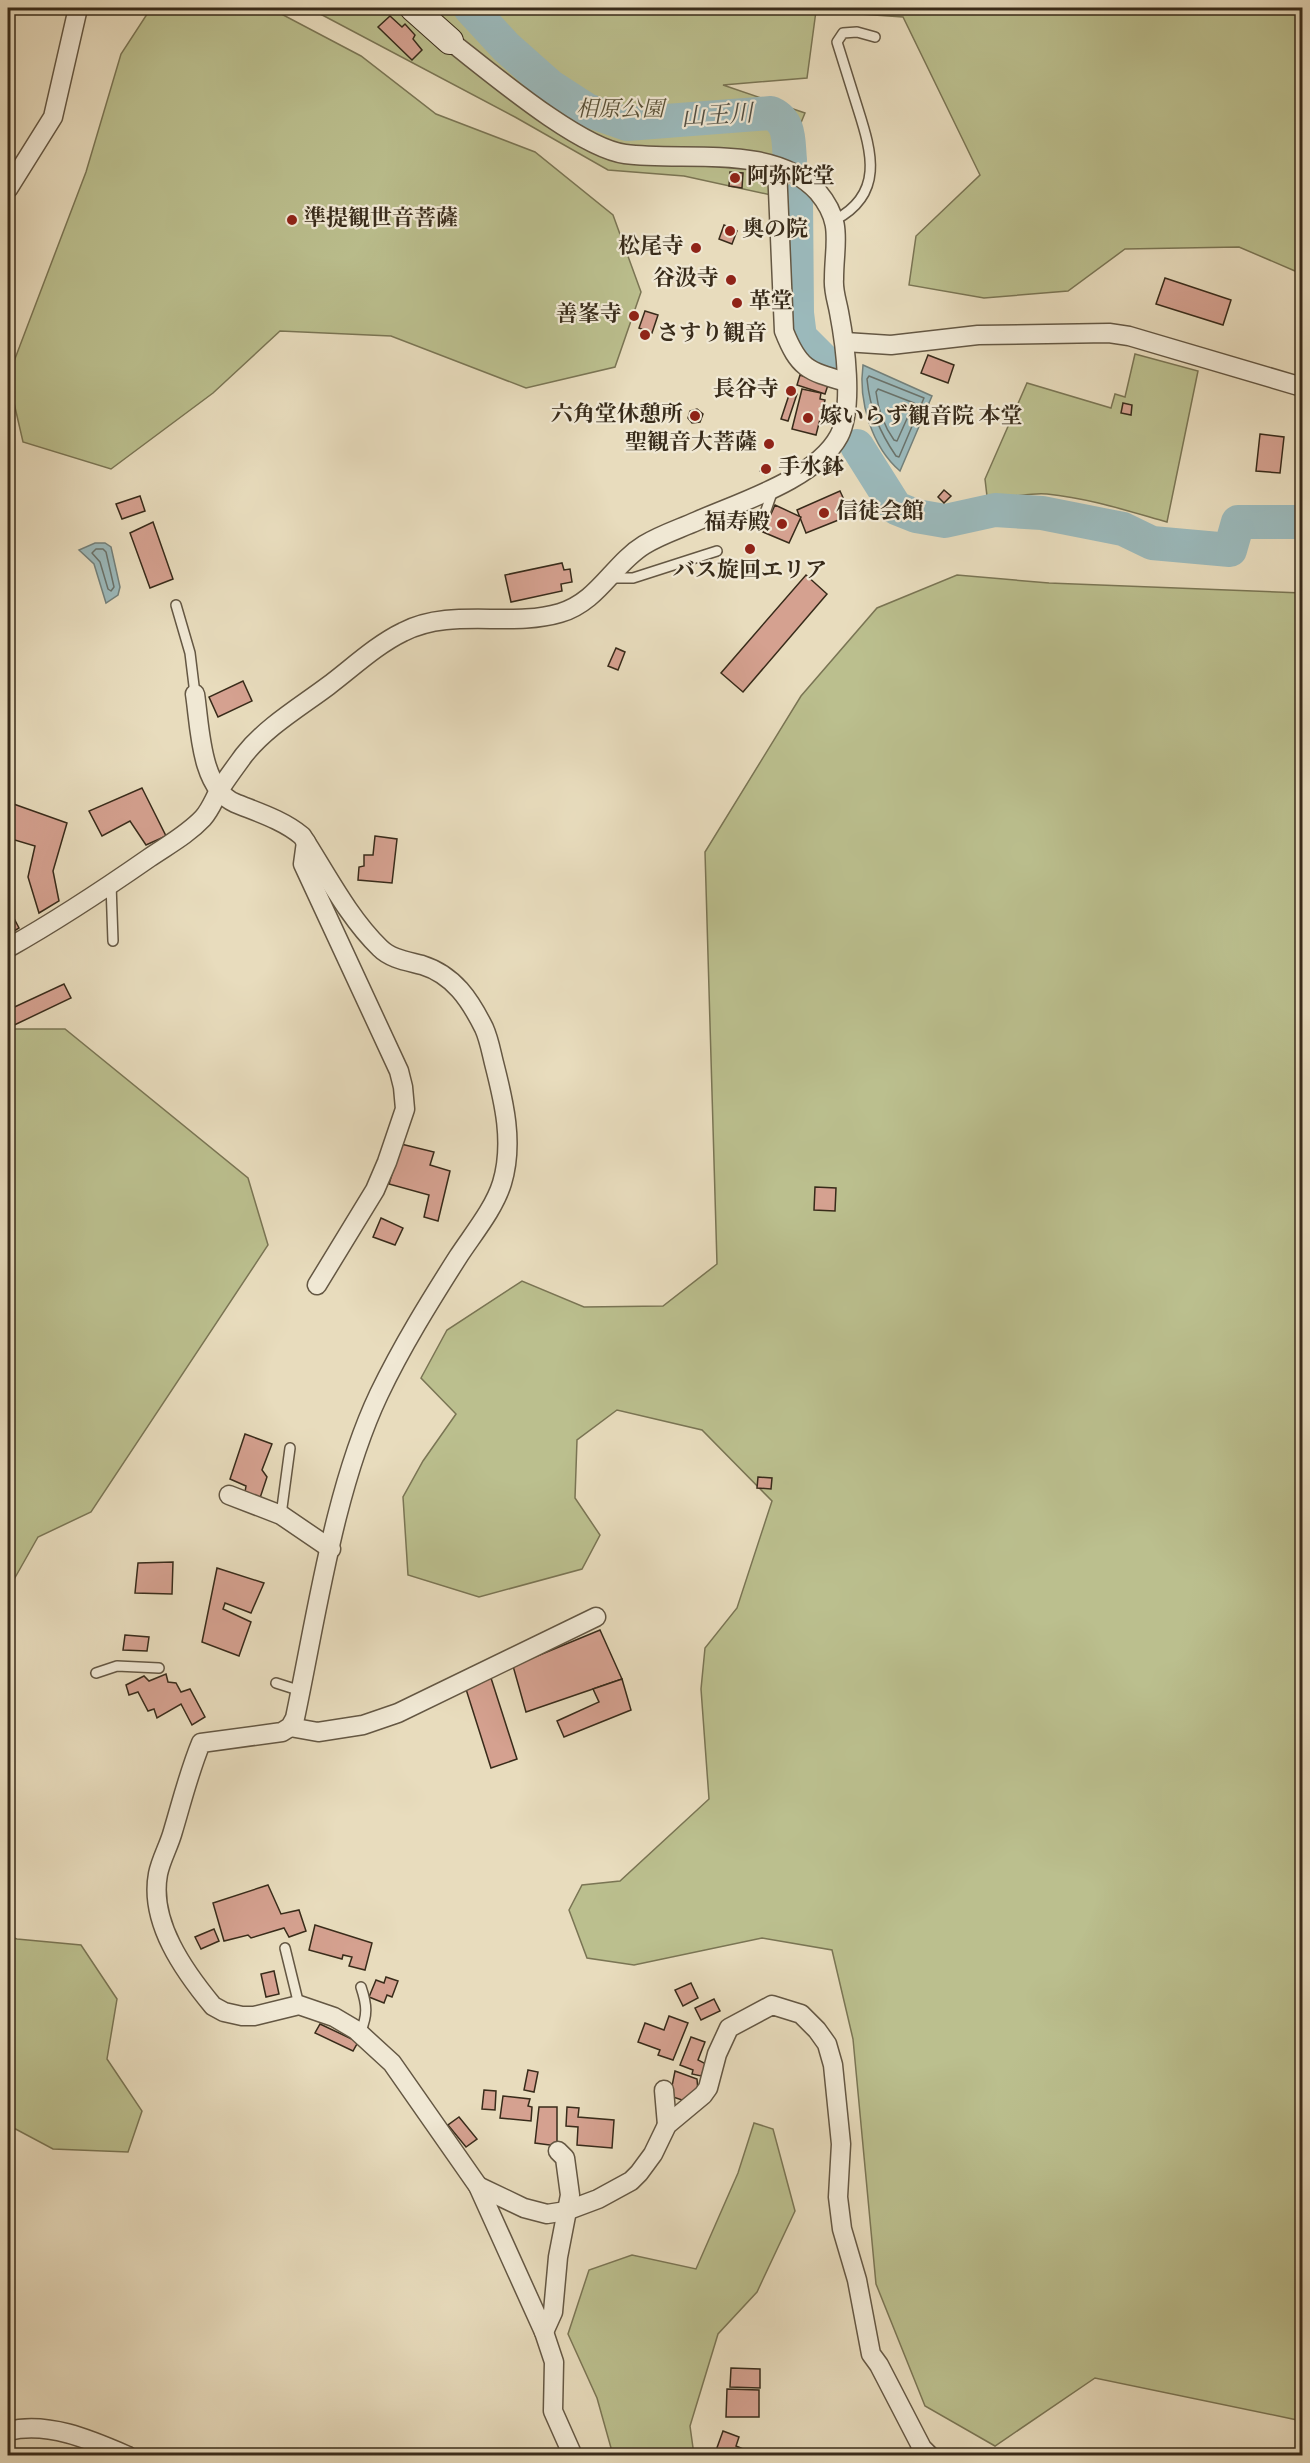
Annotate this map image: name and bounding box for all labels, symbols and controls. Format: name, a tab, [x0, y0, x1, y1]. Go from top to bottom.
park label: 相原公園	[576, 95, 667, 127]
water label: 山王川	[680, 97, 757, 136]
place label: 阿弥陀堂	[747, 162, 835, 194]
marker: 阿弥陀堂	[728, 171, 742, 185]
place label: 準提観世音菩薩	[304, 204, 458, 236]
marker: 準提観世音菩薩	[285, 213, 299, 227]
place label: 奥の院	[742, 215, 808, 247]
marker: 奥の院	[723, 224, 737, 238]
place label: 松尾寺	[618, 232, 684, 264]
marker: 松尾寺	[689, 241, 703, 255]
place label: 谷汲寺	[653, 264, 719, 296]
marker: 谷汲寺	[724, 273, 738, 287]
place label: 革堂	[749, 287, 793, 319]
marker: 革堂	[730, 296, 744, 310]
place label: 善峯寺	[556, 300, 622, 332]
marker: 善峯寺	[627, 309, 641, 323]
place label: さすり観音	[657, 319, 767, 351]
marker: さすり観音	[638, 328, 652, 342]
place label: 長谷寺	[713, 375, 779, 407]
marker: 長谷寺	[784, 384, 798, 398]
place label: 六角堂休憩所	[551, 400, 683, 432]
place label: 嫁いらず観音院 本堂	[820, 402, 1023, 434]
marker: 六角堂休憩所	[688, 409, 702, 423]
marker: 嫁いらず観音院 本堂	[801, 411, 815, 425]
place label: 聖観音大菩薩	[625, 428, 757, 460]
marker: 聖観音大菩薩	[762, 437, 776, 451]
place label: 手水鉢	[778, 453, 844, 485]
marker: 手水鉢	[759, 462, 773, 476]
place label: 信徒会館	[836, 497, 924, 529]
marker: 信徒会館	[817, 506, 831, 520]
place label: 福寿殿	[704, 508, 770, 540]
marker: 福寿殿	[775, 517, 789, 531]
marker: バス旋回エリア	[743, 542, 757, 556]
place label: バス旋回エリア	[673, 556, 827, 588]

